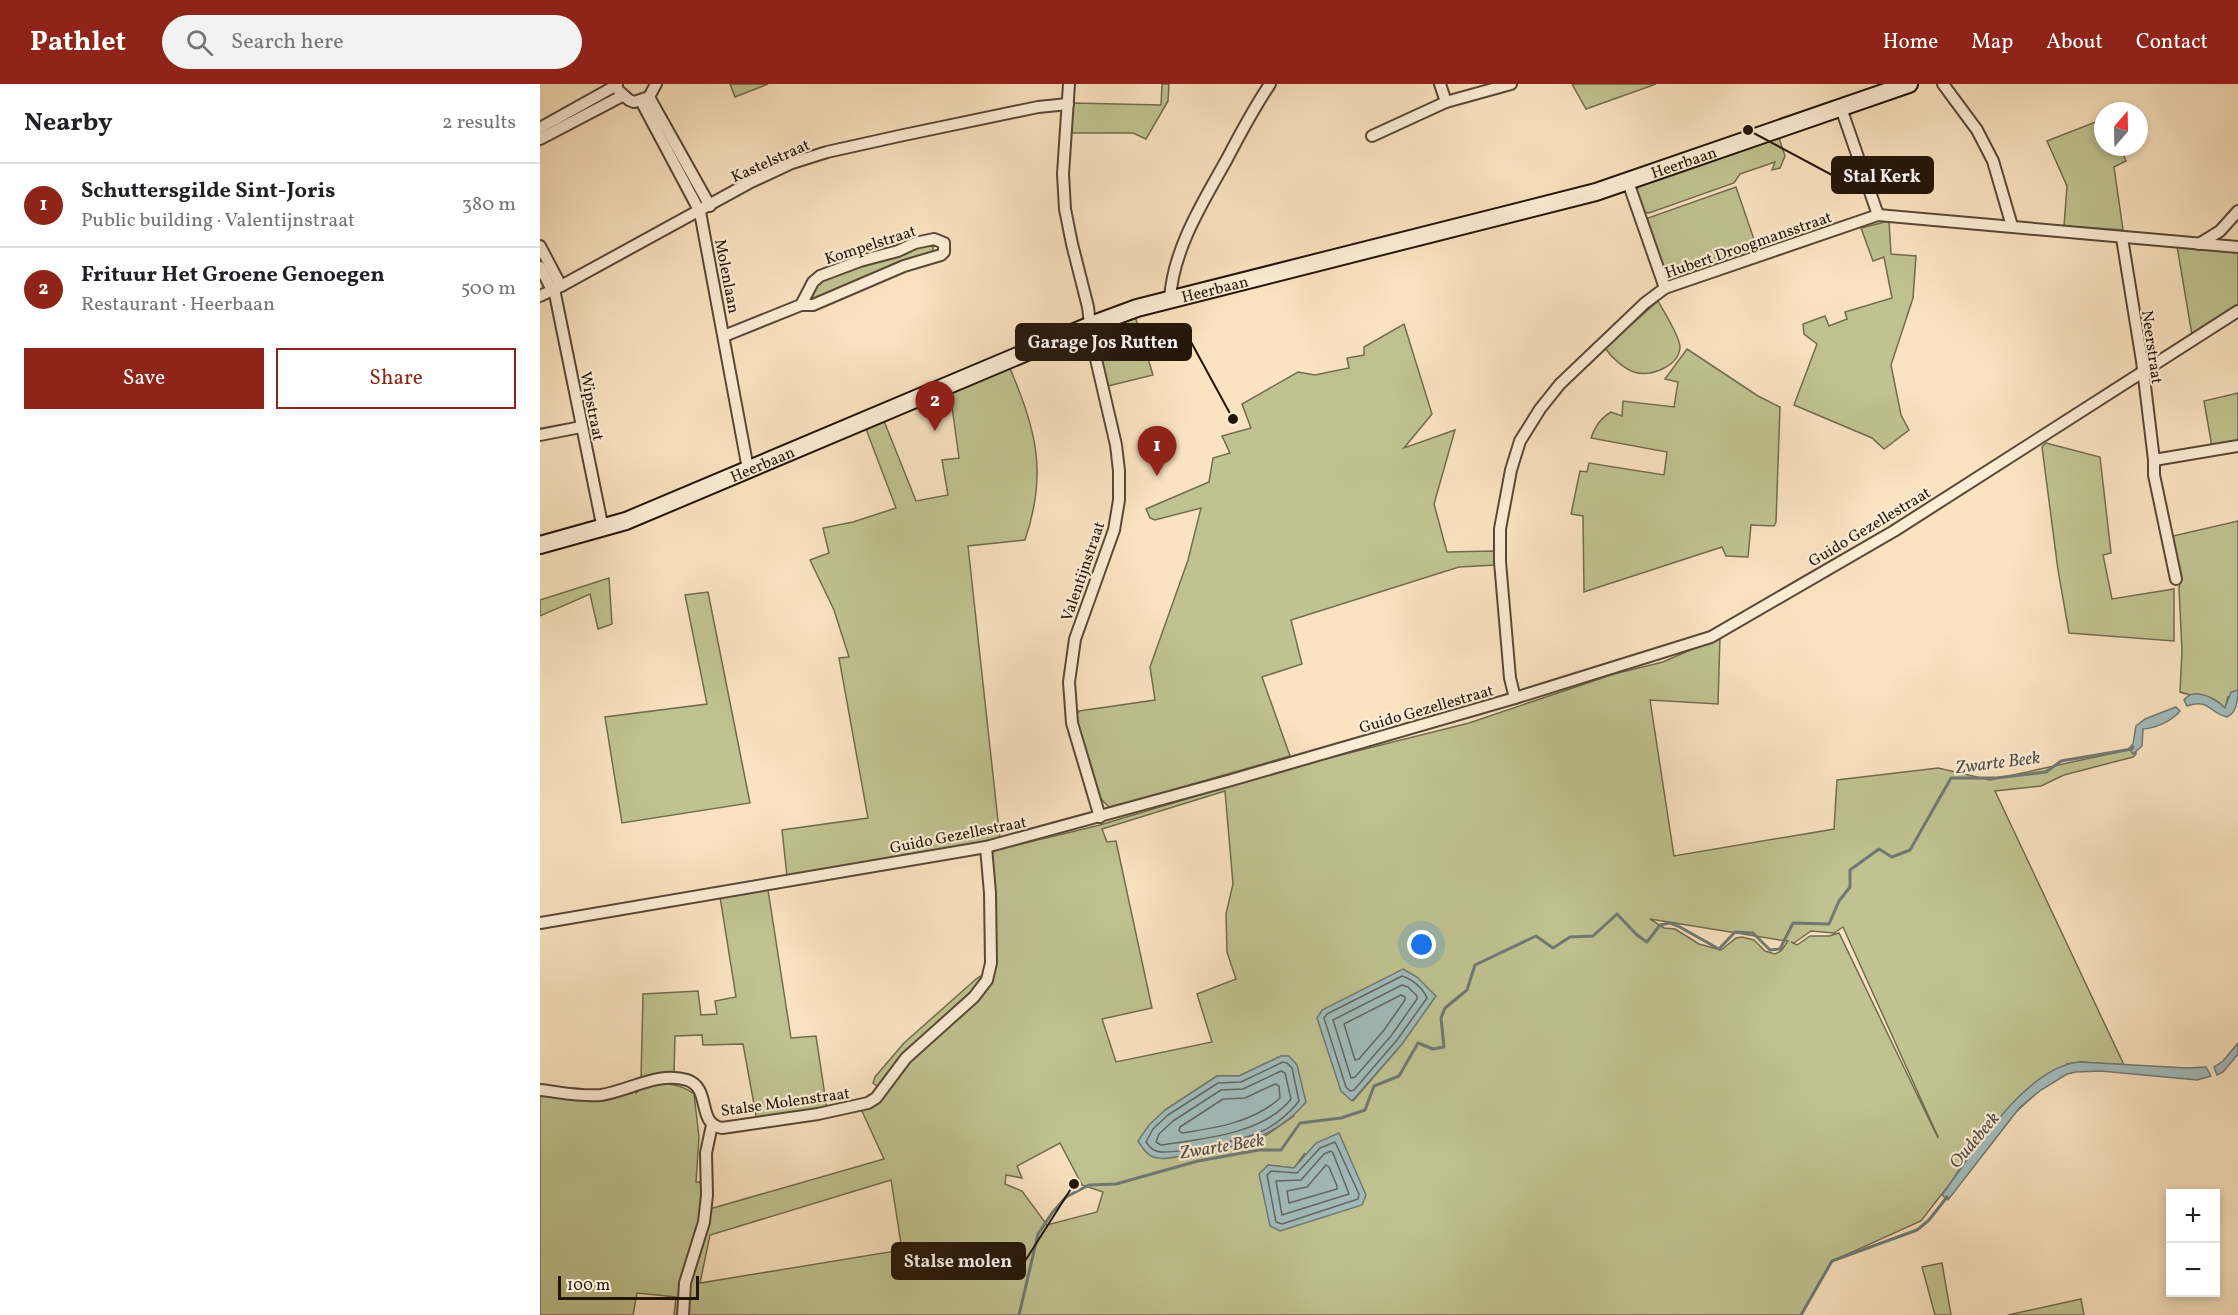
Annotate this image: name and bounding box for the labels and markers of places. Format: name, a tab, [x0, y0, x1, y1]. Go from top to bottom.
callout: Stal Kerk	[1832, 157, 1933, 193]
callout: Garage Jos Rutten	[1016, 324, 1191, 360]
pin: 2	[916, 382, 954, 431]
pin: 1	[1138, 426, 1176, 476]
callout: Stalse molen	[892, 1243, 1025, 1279]

